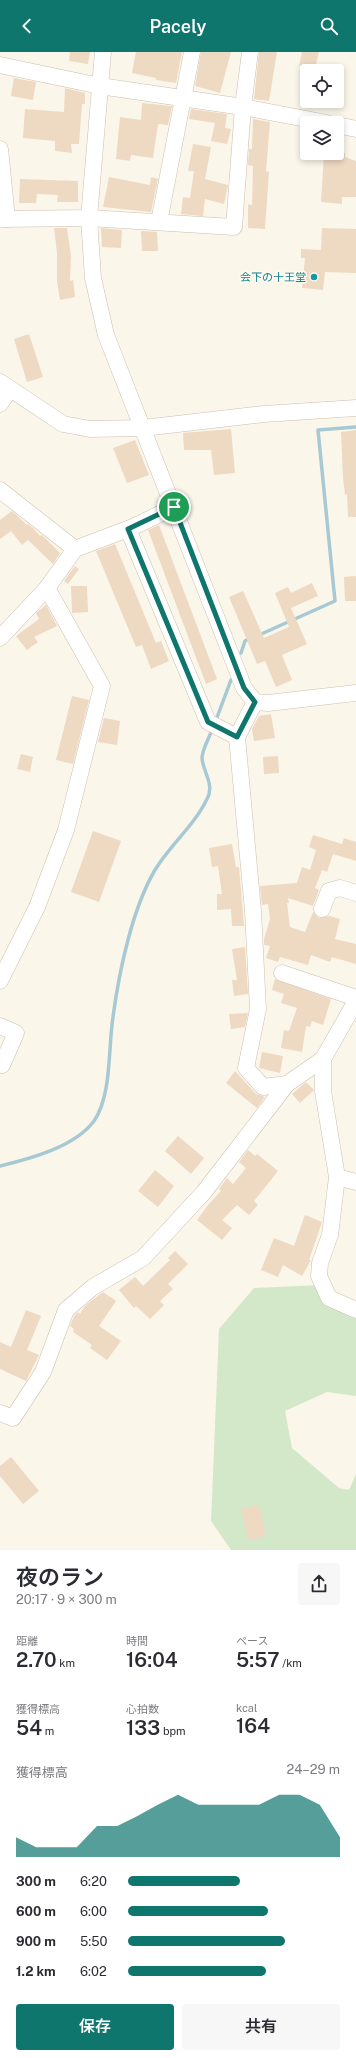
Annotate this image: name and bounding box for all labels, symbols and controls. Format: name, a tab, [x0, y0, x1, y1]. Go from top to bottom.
icon: back	[16, 15, 38, 37]
icon: search	[318, 15, 340, 37]
text: Pacely	[150, 16, 206, 37]
map controls	[300, 64, 344, 160]
button: locate	[300, 64, 344, 108]
button: layers	[300, 116, 344, 160]
place label: 会下の十王堂	[240, 271, 306, 283]
marker: 会下の十王堂	[309, 272, 319, 282]
pin	[157, 490, 191, 524]
icon: arrive	[163, 496, 185, 518]
button: share	[298, 1563, 340, 1605]
text: 夜のラン	[16, 1564, 104, 1590]
text: 20:17 · 9 × 300 m	[16, 1592, 117, 1607]
text: 距離	[16, 1635, 38, 1647]
text: 時間	[126, 1635, 148, 1647]
text: ペース	[236, 1635, 268, 1647]
text: 2.70	[16, 1648, 57, 1672]
text: 16:04	[126, 1648, 178, 1672]
text: 5:57	[236, 1648, 280, 1672]
text: km	[57, 1657, 75, 1669]
text: /km	[280, 1657, 302, 1669]
text: kcal	[236, 1702, 257, 1714]
text: 獲得標高	[16, 1703, 60, 1715]
text: 心拍数	[126, 1703, 159, 1715]
text: 164	[236, 1714, 270, 1738]
text: 54	[16, 1716, 42, 1740]
text: 133	[126, 1716, 160, 1740]
text: m	[42, 1725, 54, 1737]
text: bpm	[160, 1725, 186, 1737]
text: 24–29 m	[287, 1762, 340, 1777]
text: 獲得標高	[16, 1765, 68, 1780]
text: 300 m	[16, 1874, 56, 1889]
text: 6:20	[80, 1874, 107, 1889]
text: 600 m	[16, 1904, 56, 1919]
text: 6:00	[80, 1904, 107, 1919]
text: 900 m	[16, 1934, 56, 1949]
text: 5:50	[80, 1934, 108, 1949]
text: 1.2 km	[16, 1964, 56, 1979]
text: 6:02	[80, 1964, 107, 1979]
button: 保存	[16, 2004, 174, 2050]
button: 共有	[182, 2004, 340, 2050]

